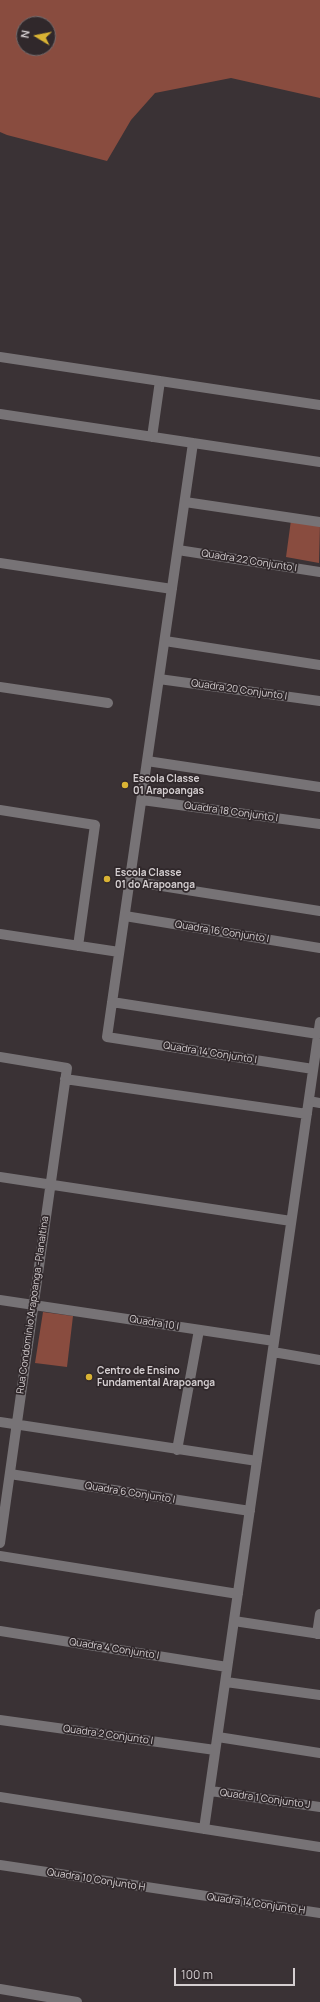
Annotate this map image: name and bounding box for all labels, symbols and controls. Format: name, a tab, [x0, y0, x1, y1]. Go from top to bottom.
north arrow	[16, 16, 56, 56]
text: N	[17, 29, 33, 39]
street label: Quadra 22 Conjunto I	[200, 548, 298, 574]
street label: Quadra 20 Conjunto I	[190, 677, 288, 703]
place label: Escola Classe 01 Arapoangas	[133, 773, 204, 796]
marker: Escola Classe 01 Arapoangas	[120, 780, 130, 790]
street label: Quadra 18 Conjunto I	[183, 799, 279, 825]
place label: Escola Classe 01 do Arapoanga	[115, 867, 195, 890]
marker: Escola Classe 01 do Arapoanga	[102, 874, 112, 884]
street label: Quadra 16 Conjunto I	[174, 919, 270, 945]
street label: Quadra 14 Conjunto I	[162, 1040, 258, 1066]
street label: Rua Condomínio Arapoanga -Planaltina	[15, 1215, 51, 1395]
street label: Quadra 10 I	[128, 1313, 180, 1333]
place label: Centro de Ensino Fundamental Arapoanga	[97, 1365, 215, 1388]
marker: Centro de Ensino Fundamental Arapoanga	[84, 1372, 94, 1382]
street label: Quadra 6 Conjunto I	[84, 1480, 176, 1506]
street label: Quadra 4 Conjunto I	[68, 1636, 160, 1662]
street label: Quadra 2 Conjunto I	[62, 1723, 154, 1747]
street label: Quadra 1 Conjunto J	[219, 1787, 311, 1811]
street label: Quadra 10 Conjunto H	[46, 1866, 146, 1894]
street label: Quadra 14 Conjunto H	[206, 1891, 306, 1917]
scale bar	[176, 1960, 297, 1986]
text: 100 m	[181, 1966, 213, 1983]

